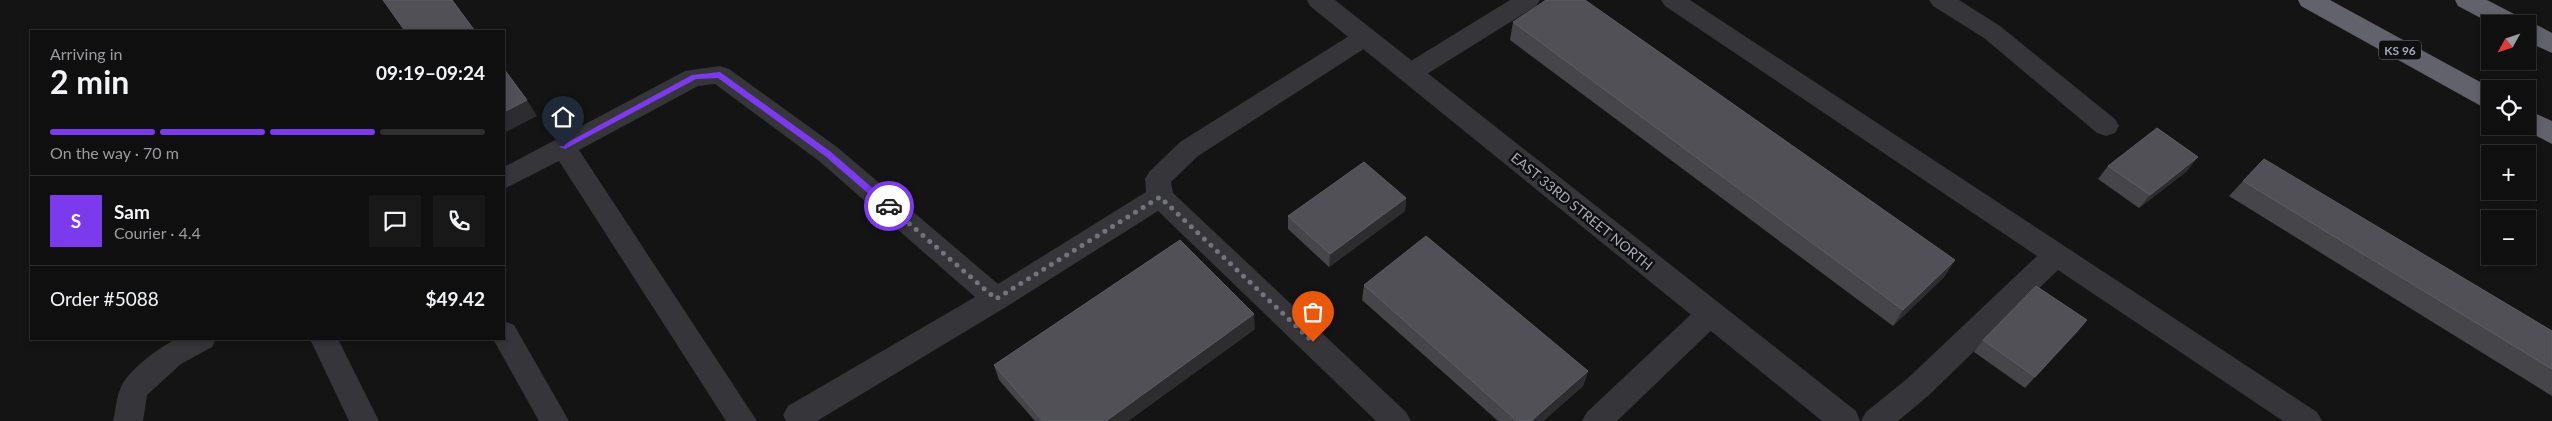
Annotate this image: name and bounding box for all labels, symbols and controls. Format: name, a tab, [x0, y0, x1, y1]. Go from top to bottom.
north arrow	[2481, 15, 2536, 70]
map controls	[2481, 15, 2536, 265]
road number: KS 96	[2379, 40, 2421, 60]
text: Arriving in	[50, 44, 123, 63]
text: 09:19–09:24	[376, 61, 485, 84]
text: 2 min	[50, 62, 129, 101]
button: locate	[2481, 80, 2536, 135]
pin	[542, 96, 584, 147]
icon: home	[549, 103, 577, 131]
text: On the way · 70 m	[50, 143, 179, 162]
button: +	[2481, 145, 2536, 200]
street label: EAST 33RD STREET NORTH	[1508, 149, 1656, 273]
courier	[864, 181, 914, 231]
icon: car	[875, 192, 903, 220]
button: chat	[369, 195, 421, 247]
button: phone	[433, 195, 485, 247]
text: Sam	[114, 200, 150, 223]
text: S	[71, 209, 81, 232]
button: −	[2481, 210, 2536, 265]
text: Courier · 4.4	[114, 223, 201, 242]
text: Order #5088	[50, 287, 159, 310]
text: $49.42	[425, 287, 485, 310]
pin	[1292, 291, 1334, 342]
icon: bag	[1299, 298, 1327, 326]

